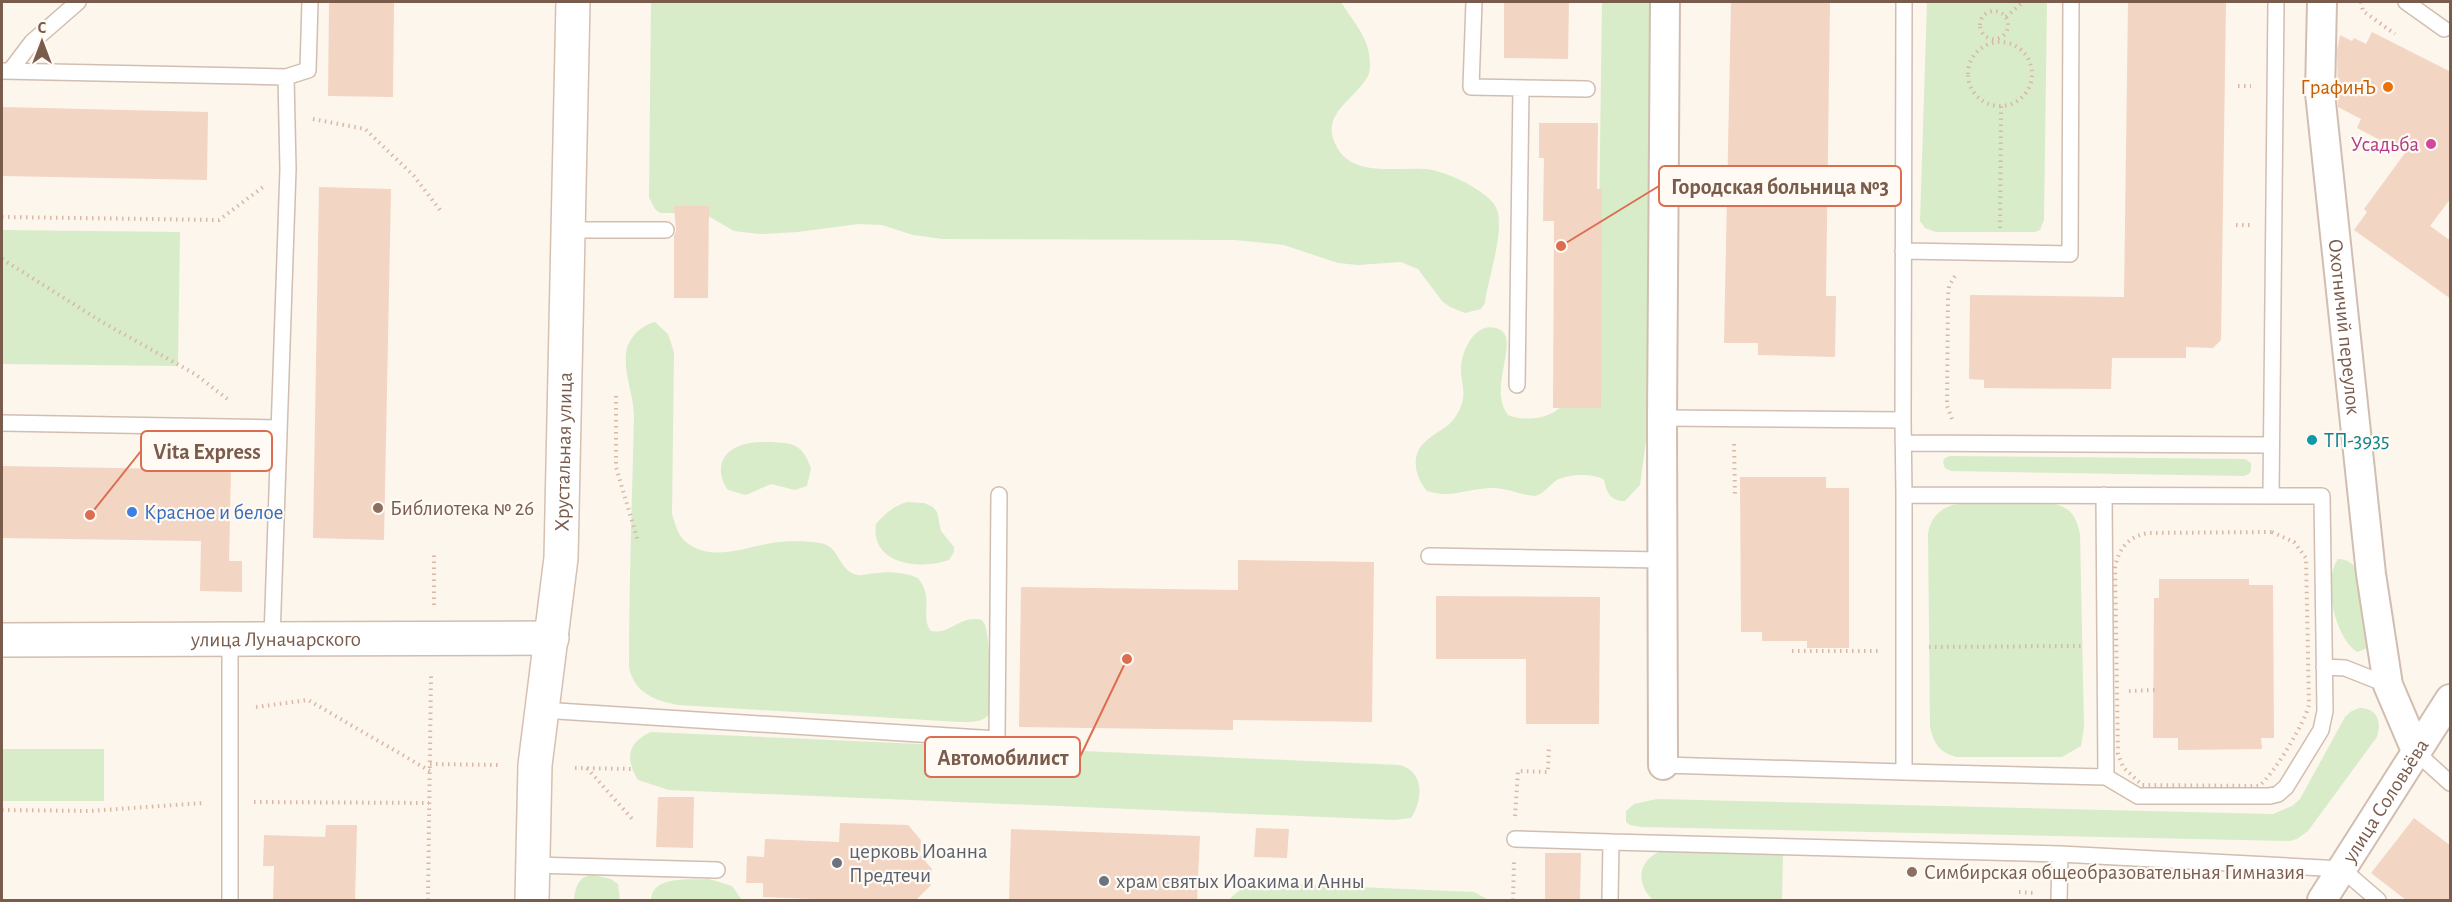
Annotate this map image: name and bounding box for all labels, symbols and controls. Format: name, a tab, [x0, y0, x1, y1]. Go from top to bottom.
north arrow	[12, 12, 72, 72]
text: С	[38, 20, 47, 36]
place label: ГрафинЪ	[2300, 77, 2376, 98]
marker: ГрафинЪ	[2381, 80, 2395, 94]
place label: Усадьба	[2351, 134, 2419, 155]
marker: Усадьба	[2424, 137, 2438, 151]
callout: Городская больница №3	[1659, 166, 1901, 206]
text: Городская больница №3	[1671, 176, 1889, 198]
street label: Охотничий переулок	[2325, 238, 2365, 416]
street label: Хрустальная улица	[551, 371, 576, 531]
place label: ТП-3935	[2324, 430, 2390, 451]
callout: Vita Express	[141, 431, 272, 471]
marker: ТП-3935	[2305, 433, 2319, 447]
text: Vita Express	[153, 441, 261, 463]
place label: Библиотека № 26	[390, 498, 534, 519]
marker: Библиотека № 26	[371, 501, 385, 515]
place label: Красное и белое	[144, 502, 283, 523]
marker: Красное и белое	[125, 505, 139, 519]
street label: улица Луначарского	[190, 628, 361, 650]
street label: улица Соловьёва	[2338, 735, 2433, 867]
callout: Автомобилист	[925, 737, 1080, 777]
text: Автомобилист	[937, 747, 1069, 769]
place label: церковь Иоанна Предтечи	[849, 841, 988, 886]
marker: церковь Иоанна Предтечи	[830, 856, 844, 870]
place label: Симбирская общеобразовательная Гимназия	[1924, 862, 2305, 883]
marker: Симбирская общеобразовательная Гимназия	[1905, 865, 1919, 879]
place label: храм святых Иоакима и Анны	[1116, 871, 1365, 892]
marker: храм святых Иоакима и Анны	[1097, 874, 1111, 888]

